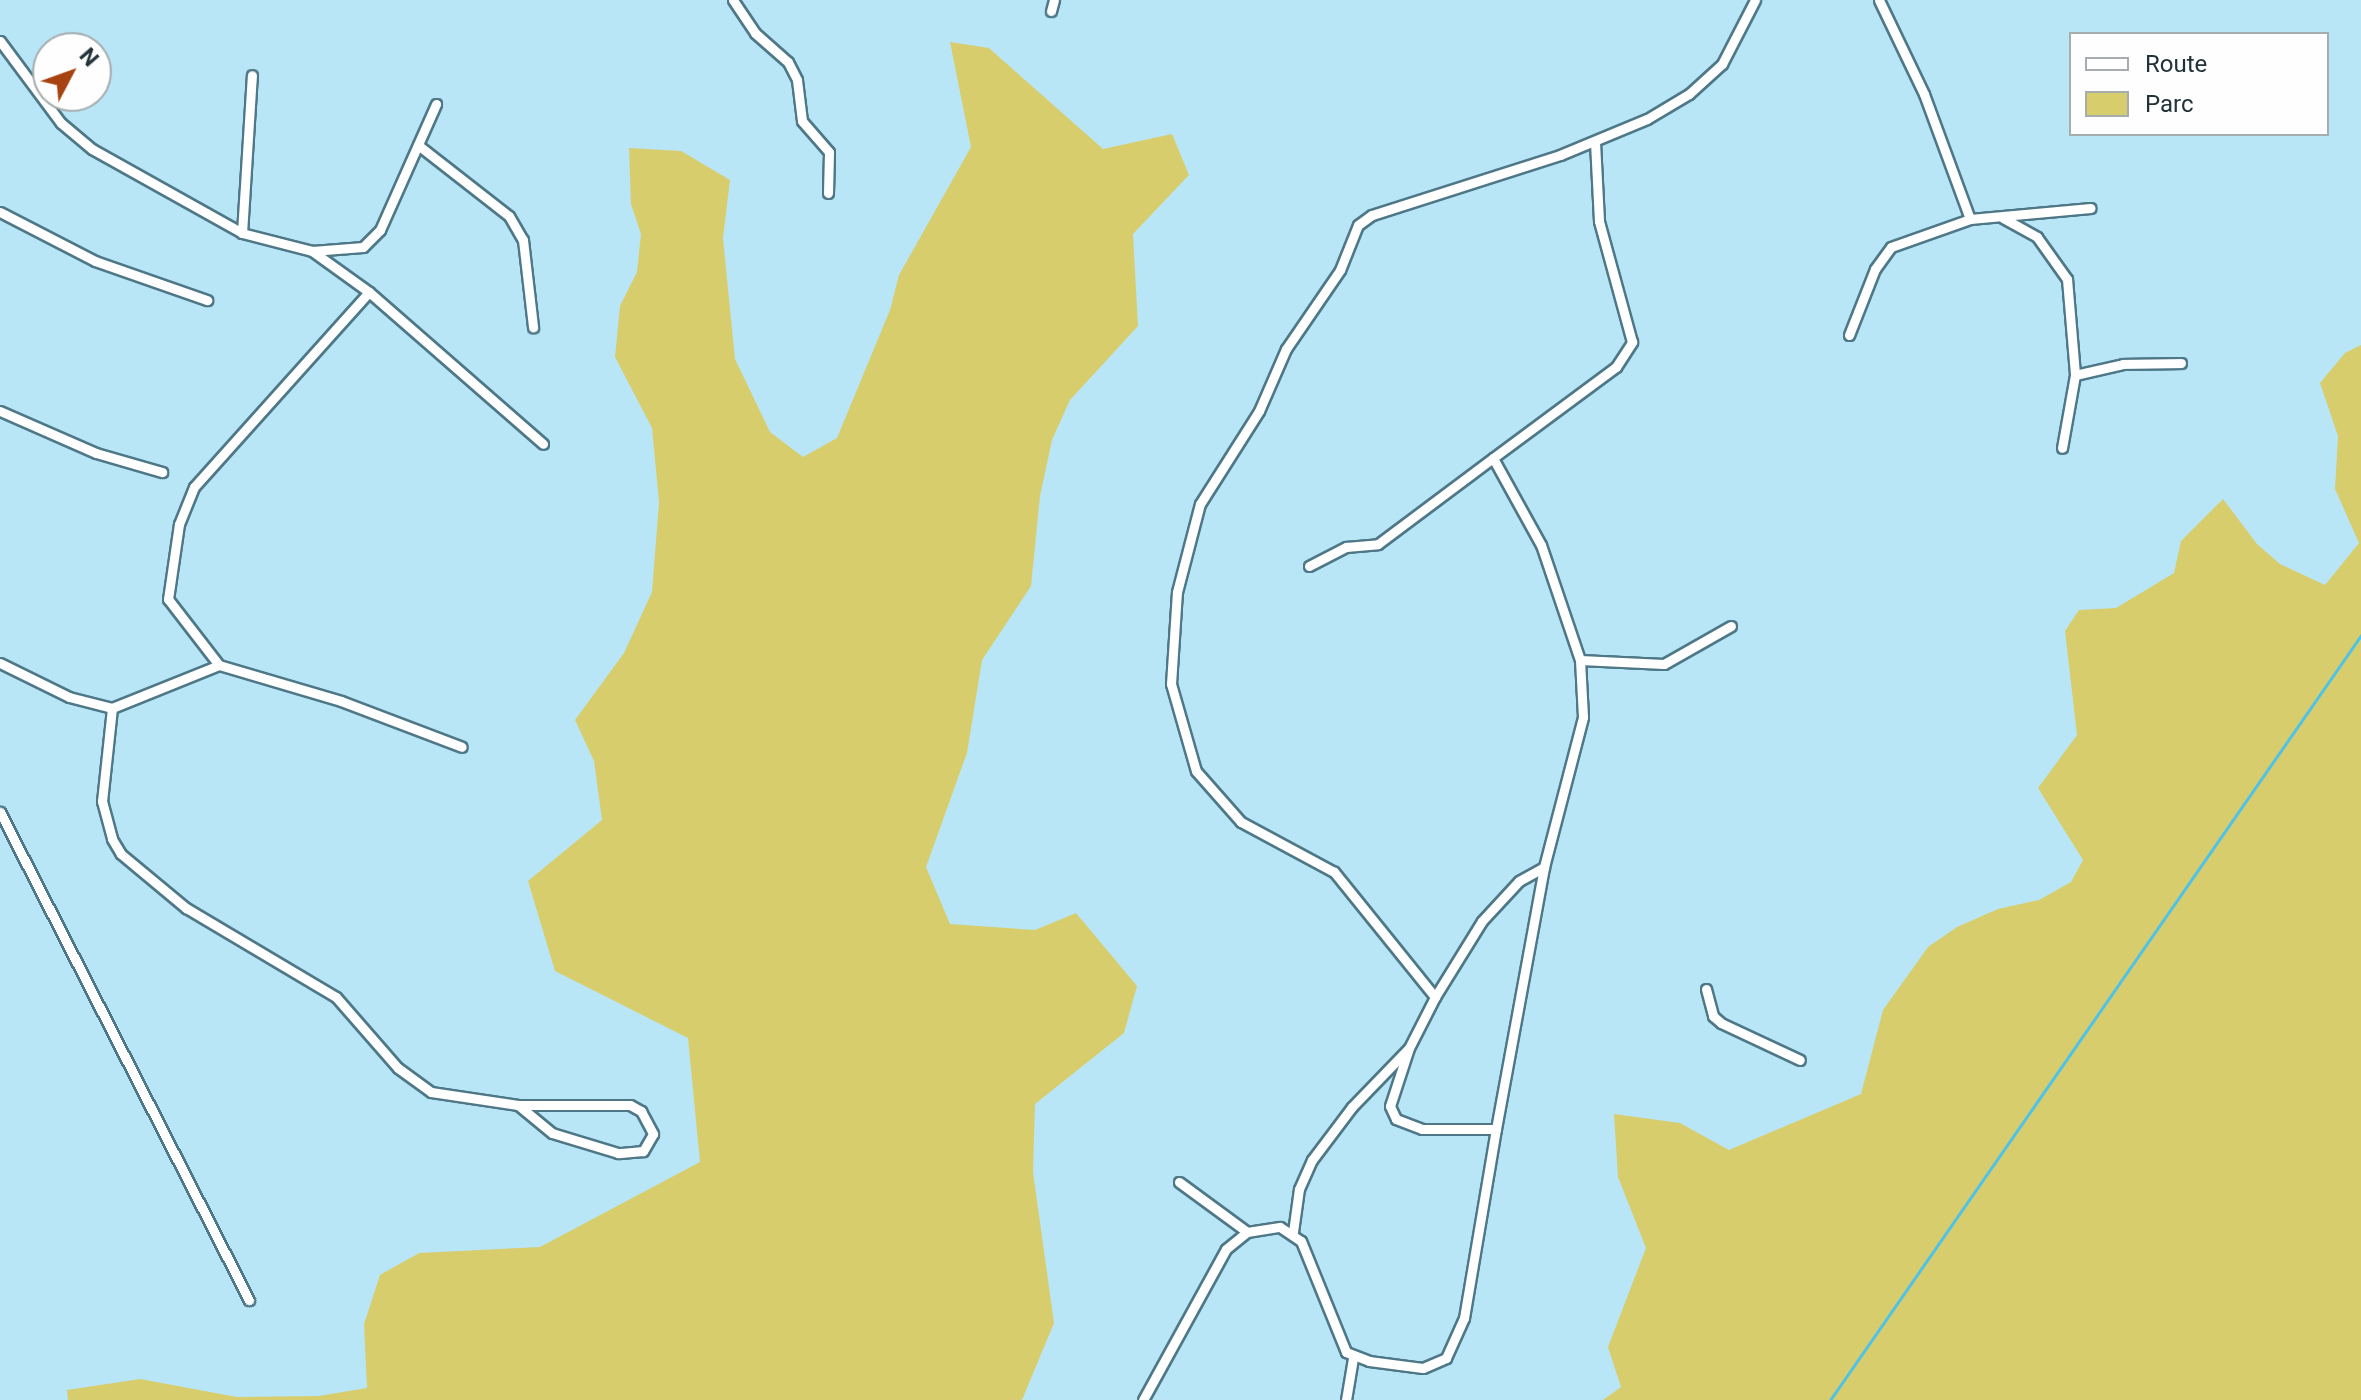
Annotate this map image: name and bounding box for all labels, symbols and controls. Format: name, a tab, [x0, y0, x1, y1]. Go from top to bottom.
north arrow	[32, 32, 112, 112]
legend	[2069, 32, 2329, 136]
text: N	[74, 43, 104, 71]
text: Route	[2145, 50, 2207, 78]
text: Parc	[2145, 90, 2194, 118]

